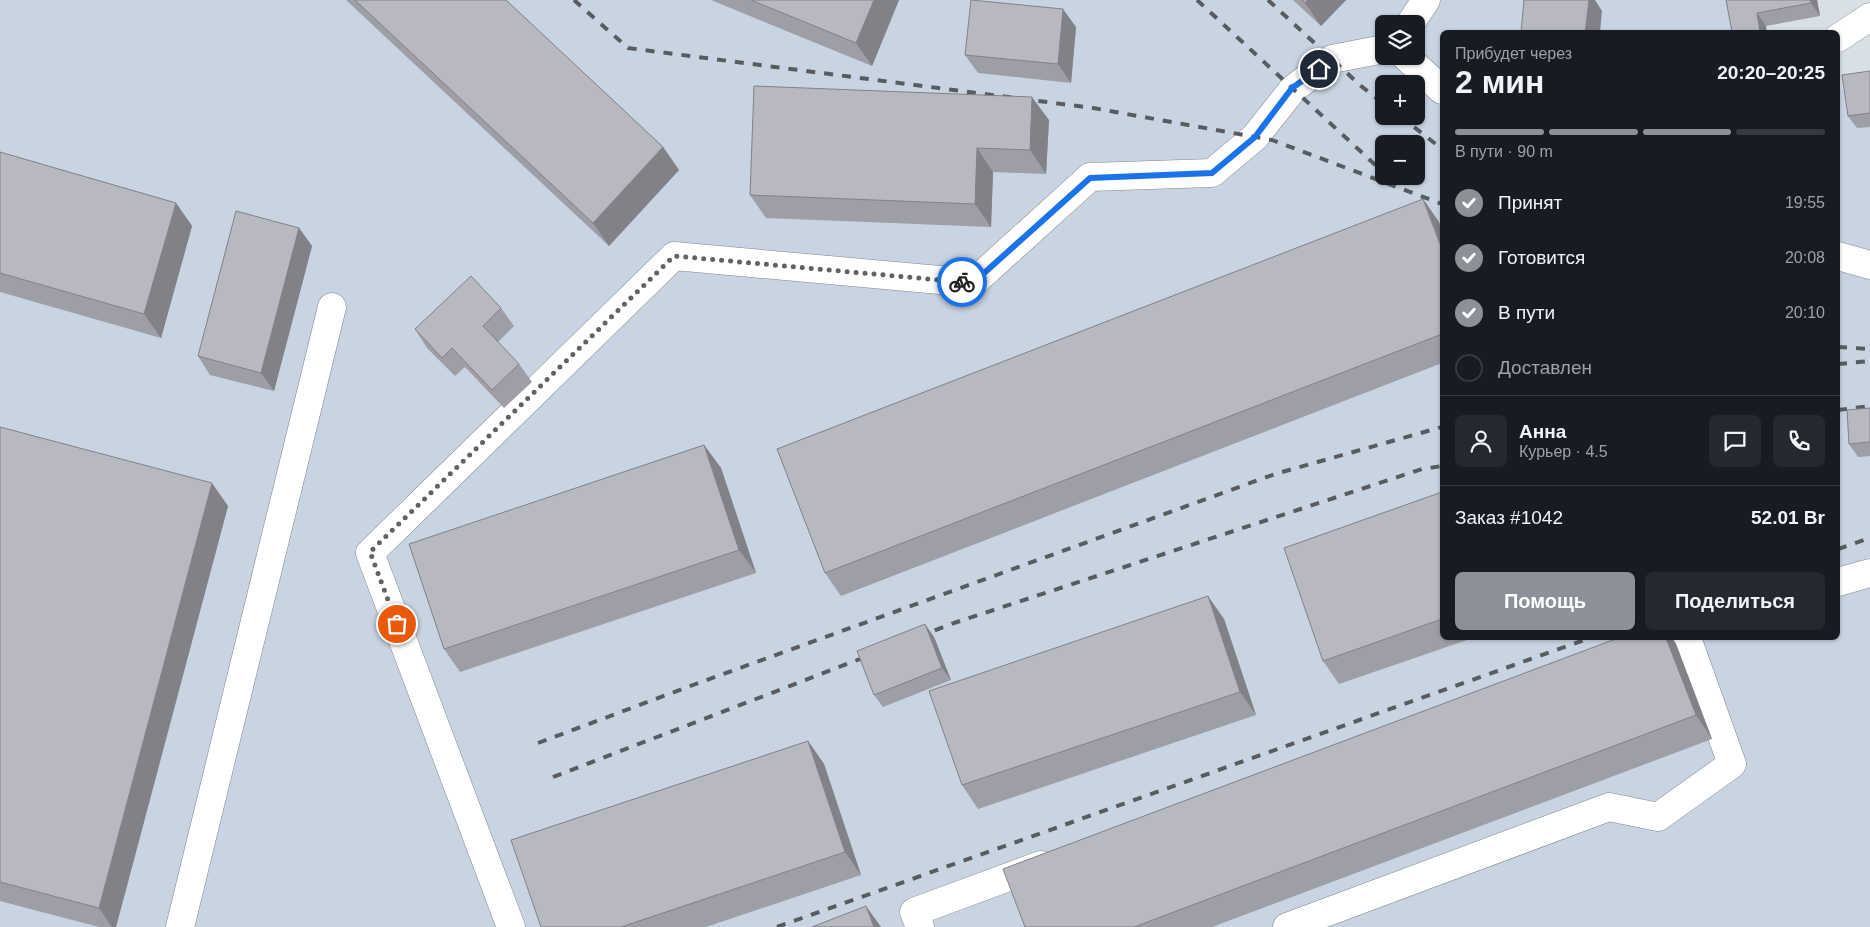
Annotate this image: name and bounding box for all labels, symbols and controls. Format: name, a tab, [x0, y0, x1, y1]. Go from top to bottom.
map controls	[1375, 15, 1425, 185]
button: layers	[1375, 15, 1425, 65]
text: Прибудет через	[1455, 45, 1572, 62]
pin	[1298, 48, 1340, 90]
icon: home	[1305, 55, 1333, 83]
text: 20:20–20:25	[1717, 62, 1825, 83]
text: 2 мин	[1455, 64, 1544, 100]
button: +	[1375, 75, 1425, 125]
button: −	[1375, 135, 1425, 185]
text: В пути · 90 m	[1455, 143, 1553, 160]
icon: check	[1455, 189, 1483, 217]
text: Принят	[1498, 192, 1562, 213]
text: 19:55	[1785, 194, 1825, 211]
icon: check	[1455, 244, 1483, 272]
text: Готовится	[1498, 247, 1585, 268]
text: 20:08	[1785, 249, 1825, 266]
courier	[937, 257, 987, 307]
icon: bike	[948, 268, 976, 296]
icon: check	[1455, 299, 1483, 327]
text: В пути	[1498, 302, 1555, 323]
text: 20:10	[1785, 304, 1825, 321]
text: Доставлен	[1498, 357, 1592, 378]
button: person	[1455, 415, 1507, 467]
button: chat	[1709, 415, 1761, 467]
button: phone	[1773, 415, 1825, 467]
text: Анна	[1519, 421, 1566, 442]
text: Курьер · 4.5	[1519, 443, 1608, 460]
text: Заказ #1042	[1455, 507, 1563, 528]
text: 52.01 Br	[1751, 507, 1825, 528]
button: Помощь	[1455, 572, 1635, 630]
button: Поделиться	[1645, 572, 1825, 630]
pin	[376, 603, 418, 645]
icon: bag	[383, 610, 411, 638]

